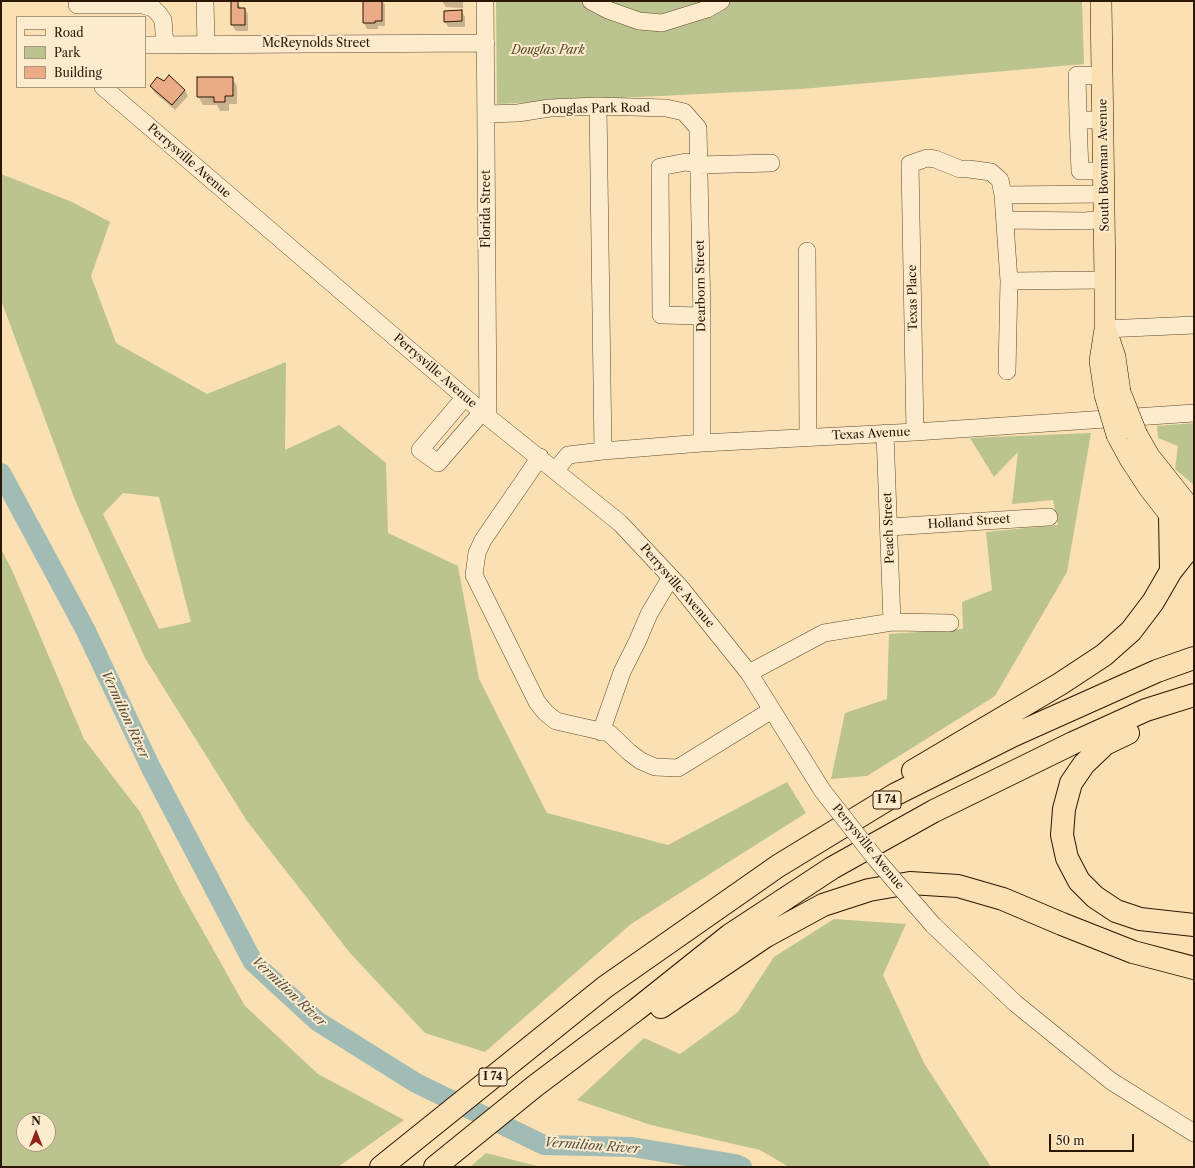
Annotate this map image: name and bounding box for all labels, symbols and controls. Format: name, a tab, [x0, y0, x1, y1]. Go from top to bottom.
legend	[16, 16, 146, 88]
text: Road	[54, 25, 84, 40]
street label: McReynolds Street	[262, 37, 370, 51]
park label: Douglas Park	[511, 44, 585, 58]
text: Park	[54, 45, 80, 60]
text: Building	[54, 65, 102, 80]
street label: South Bowman Avenue	[1096, 98, 1112, 232]
street label: Douglas Park Road	[542, 101, 650, 117]
street label: Perrysville Avenue	[144, 121, 234, 201]
street label: Florida Street	[480, 170, 494, 248]
street label: Dearborn Street	[693, 240, 709, 332]
street label: Texas Place	[905, 265, 921, 331]
street label: Perrysville Avenue	[390, 331, 480, 411]
street label: Texas Avenue	[831, 425, 911, 443]
street label: Peach Street	[881, 492, 897, 564]
street label: Holland Street	[927, 512, 1011, 532]
street label: Perrysville Avenue	[637, 541, 717, 631]
water label: Vermilion River	[98, 668, 152, 762]
road number: I 74	[873, 791, 901, 809]
street label: Perrysville Avenue	[829, 801, 907, 893]
water label: Vermilion River	[249, 954, 329, 1030]
road number: I 74	[479, 1068, 507, 1086]
north arrow	[16, 1112, 56, 1152]
text: N	[31, 1114, 41, 1128]
scale bar	[1051, 1126, 1136, 1152]
text: 50 m	[1056, 1133, 1085, 1148]
water label: Vermilion River	[544, 1135, 640, 1157]

